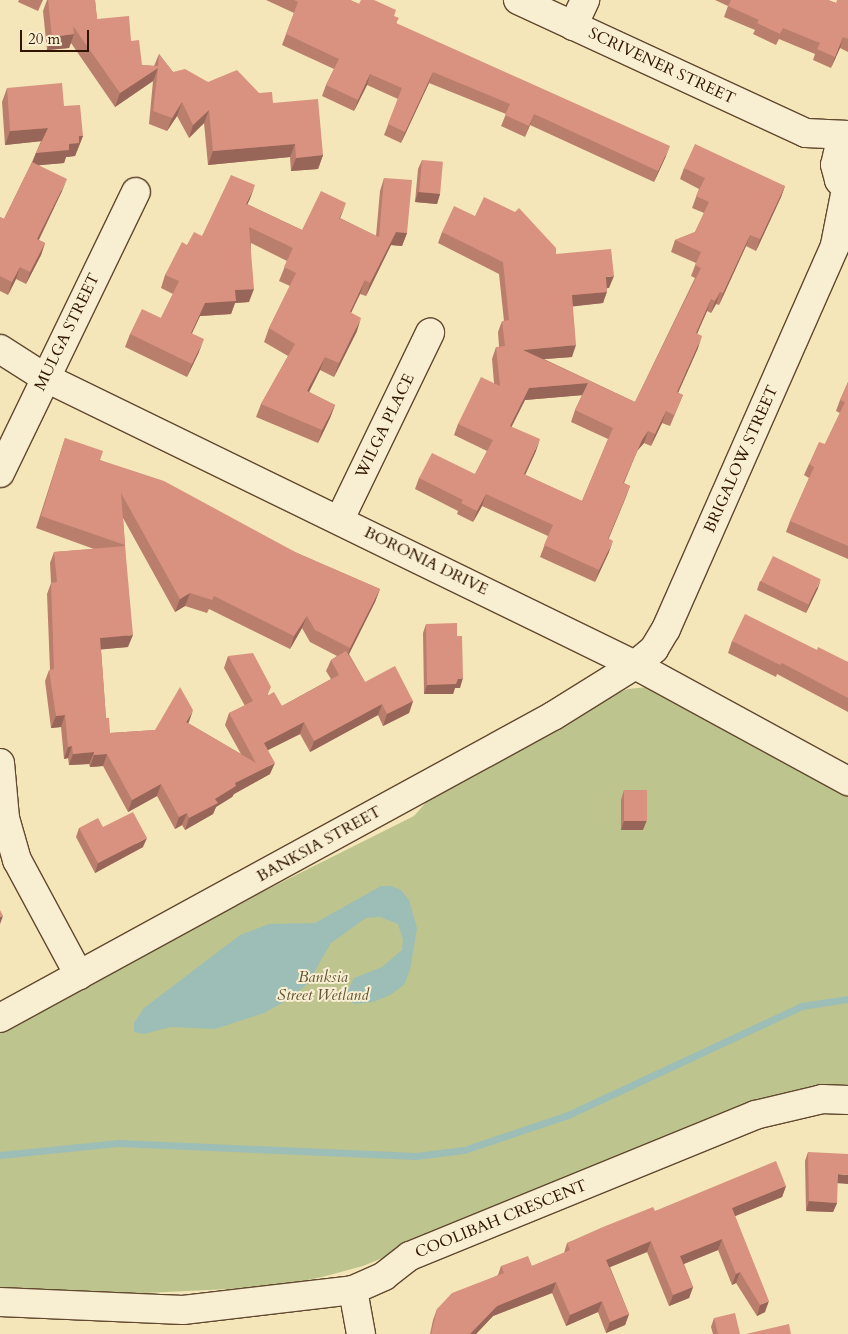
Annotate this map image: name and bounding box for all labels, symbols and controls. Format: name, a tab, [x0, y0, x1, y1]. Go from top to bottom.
scale bar	[22, 20, 91, 52]
street label: SCRIVENER STREET	[586, 24, 738, 108]
text: 20 m	[28, 29, 60, 49]
street label: MULGA STREET	[30, 270, 104, 394]
street label: WILGA PLACE	[351, 371, 419, 481]
street label: BRIGALOW STREET	[700, 382, 782, 536]
street label: BORONIA DRIVE	[361, 523, 491, 599]
street label: BANKSIA STREET	[253, 802, 385, 886]
park label: Banksia Street Wetland	[277, 967, 369, 1005]
street label: COOLIBAH CRESCENT	[412, 1176, 590, 1262]

